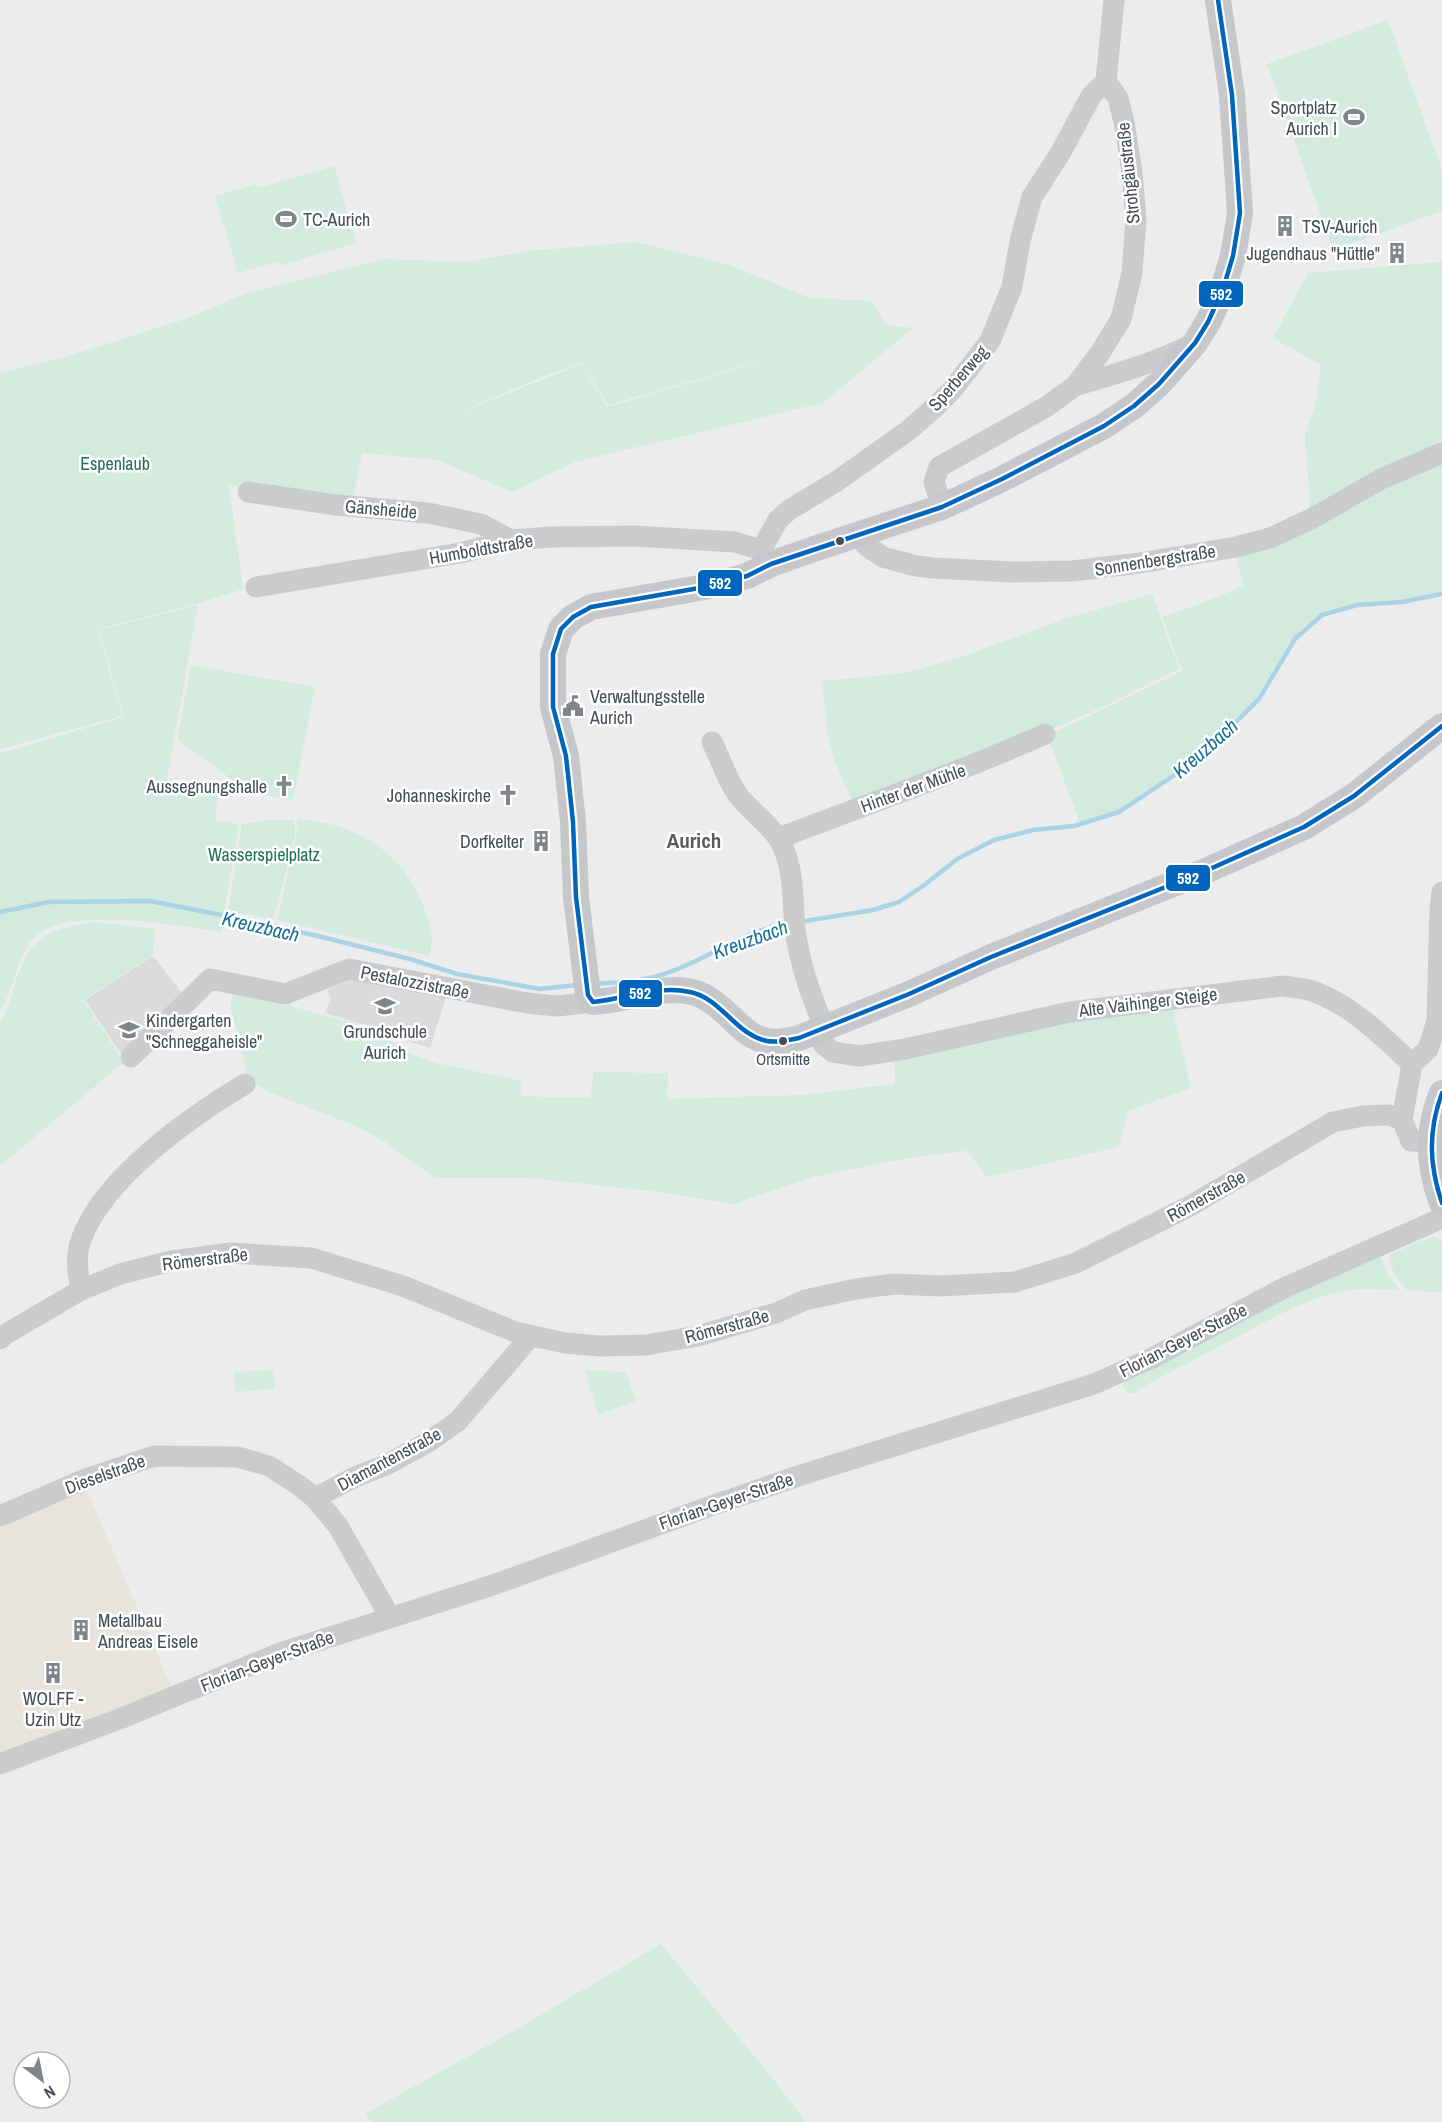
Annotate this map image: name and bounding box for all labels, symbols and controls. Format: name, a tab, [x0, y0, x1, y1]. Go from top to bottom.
place label: Sportplatz Aurich I	[1271, 95, 1337, 141]
sports icon: Sportplatz Aurich I	[1342, 105, 1366, 129]
street label: Strohgäustraße	[1110, 121, 1146, 225]
sports icon: TC-Aurich	[274, 207, 298, 231]
place label: TC-Aurich	[303, 207, 370, 232]
building icon: TSV-Aurich	[1273, 214, 1297, 238]
place label: TSV-Aurich	[1302, 214, 1377, 239]
place label: Jugendhaus "Hüttle"	[1246, 241, 1380, 266]
building icon: Jugendhaus "Hüttle"	[1385, 241, 1409, 265]
line badge: 592	[1198, 280, 1244, 308]
text: 592	[1210, 283, 1232, 305]
street label: Sperberweg	[922, 339, 994, 416]
park label: Espenlaub	[80, 451, 150, 476]
street label: Gänsheide	[344, 493, 418, 525]
street label: Humboldtstraße	[427, 528, 535, 570]
unlabelled marker	[834, 535, 846, 547]
street label: Sonnenbergstraße	[1093, 538, 1217, 582]
line badge: 592	[697, 569, 743, 597]
text: 592	[709, 572, 731, 594]
place label: Verwaltungsstelle Aurich	[589, 684, 705, 730]
public building icon: Verwaltungsstelle Aurich	[561, 694, 585, 718]
water label: Kreuzbach	[1167, 712, 1243, 784]
street label: Hinter der Mühle	[857, 757, 969, 819]
place label: Aussegnungshalle	[145, 774, 267, 799]
church icon: Aussegnungshalle	[272, 774, 296, 798]
place label: Johanneskirche	[387, 783, 491, 808]
church icon: Johanneskirche	[496, 783, 520, 807]
district label: Aurich	[667, 826, 721, 855]
place label: Dorfkelter	[460, 829, 524, 854]
building icon: Dorfkelter	[529, 829, 553, 853]
park label: Wasserspielplatz	[208, 842, 320, 867]
line badge: 592	[1165, 864, 1211, 892]
text: 592	[1177, 867, 1199, 889]
water label: Kreuzbach	[220, 904, 302, 948]
water label: Kreuzbach	[709, 913, 791, 965]
street label: Pestalozzistraße	[359, 959, 471, 1005]
line badge: 592	[618, 979, 663, 1008]
street label: Alte Vaihinger Steige	[1076, 981, 1219, 1023]
text: 592	[629, 982, 651, 1004]
school or university icon: Grundschule Aurich	[373, 994, 397, 1018]
place label: Kindergarten "Schneggaheisle"	[146, 1008, 262, 1054]
school or university icon: Kindergarten "Schneggaheisle"	[117, 1018, 141, 1042]
place label: Grundschule Aurich	[343, 1019, 427, 1065]
marker: Ortsmitte	[777, 1035, 789, 1047]
place label: Ortsmitte	[756, 1048, 810, 1070]
street label: Römerstraße	[1162, 1164, 1250, 1228]
street label: Römerstraße	[161, 1241, 249, 1277]
street label: Florian-Geyer-Straße	[1115, 1297, 1251, 1383]
street label: Römerstraße	[682, 1303, 772, 1349]
street label: Diamantenstraße	[333, 1421, 445, 1497]
street label: Dieselstraße	[61, 1448, 149, 1500]
street label: Florian-Geyer-Straße	[656, 1466, 796, 1536]
place label: Metallbau Andreas Eisele	[97, 1608, 198, 1654]
building icon: Metallbau Andreas Eisele	[69, 1618, 93, 1642]
street label: Florian-Geyer-Straße	[197, 1624, 337, 1698]
building icon: WOLFF - Uzin Utz	[41, 1661, 65, 1685]
place label: WOLFF - Uzin Utz	[23, 1686, 83, 1732]
north arrow	[12, 2050, 72, 2110]
text: N	[40, 2081, 60, 2105]

